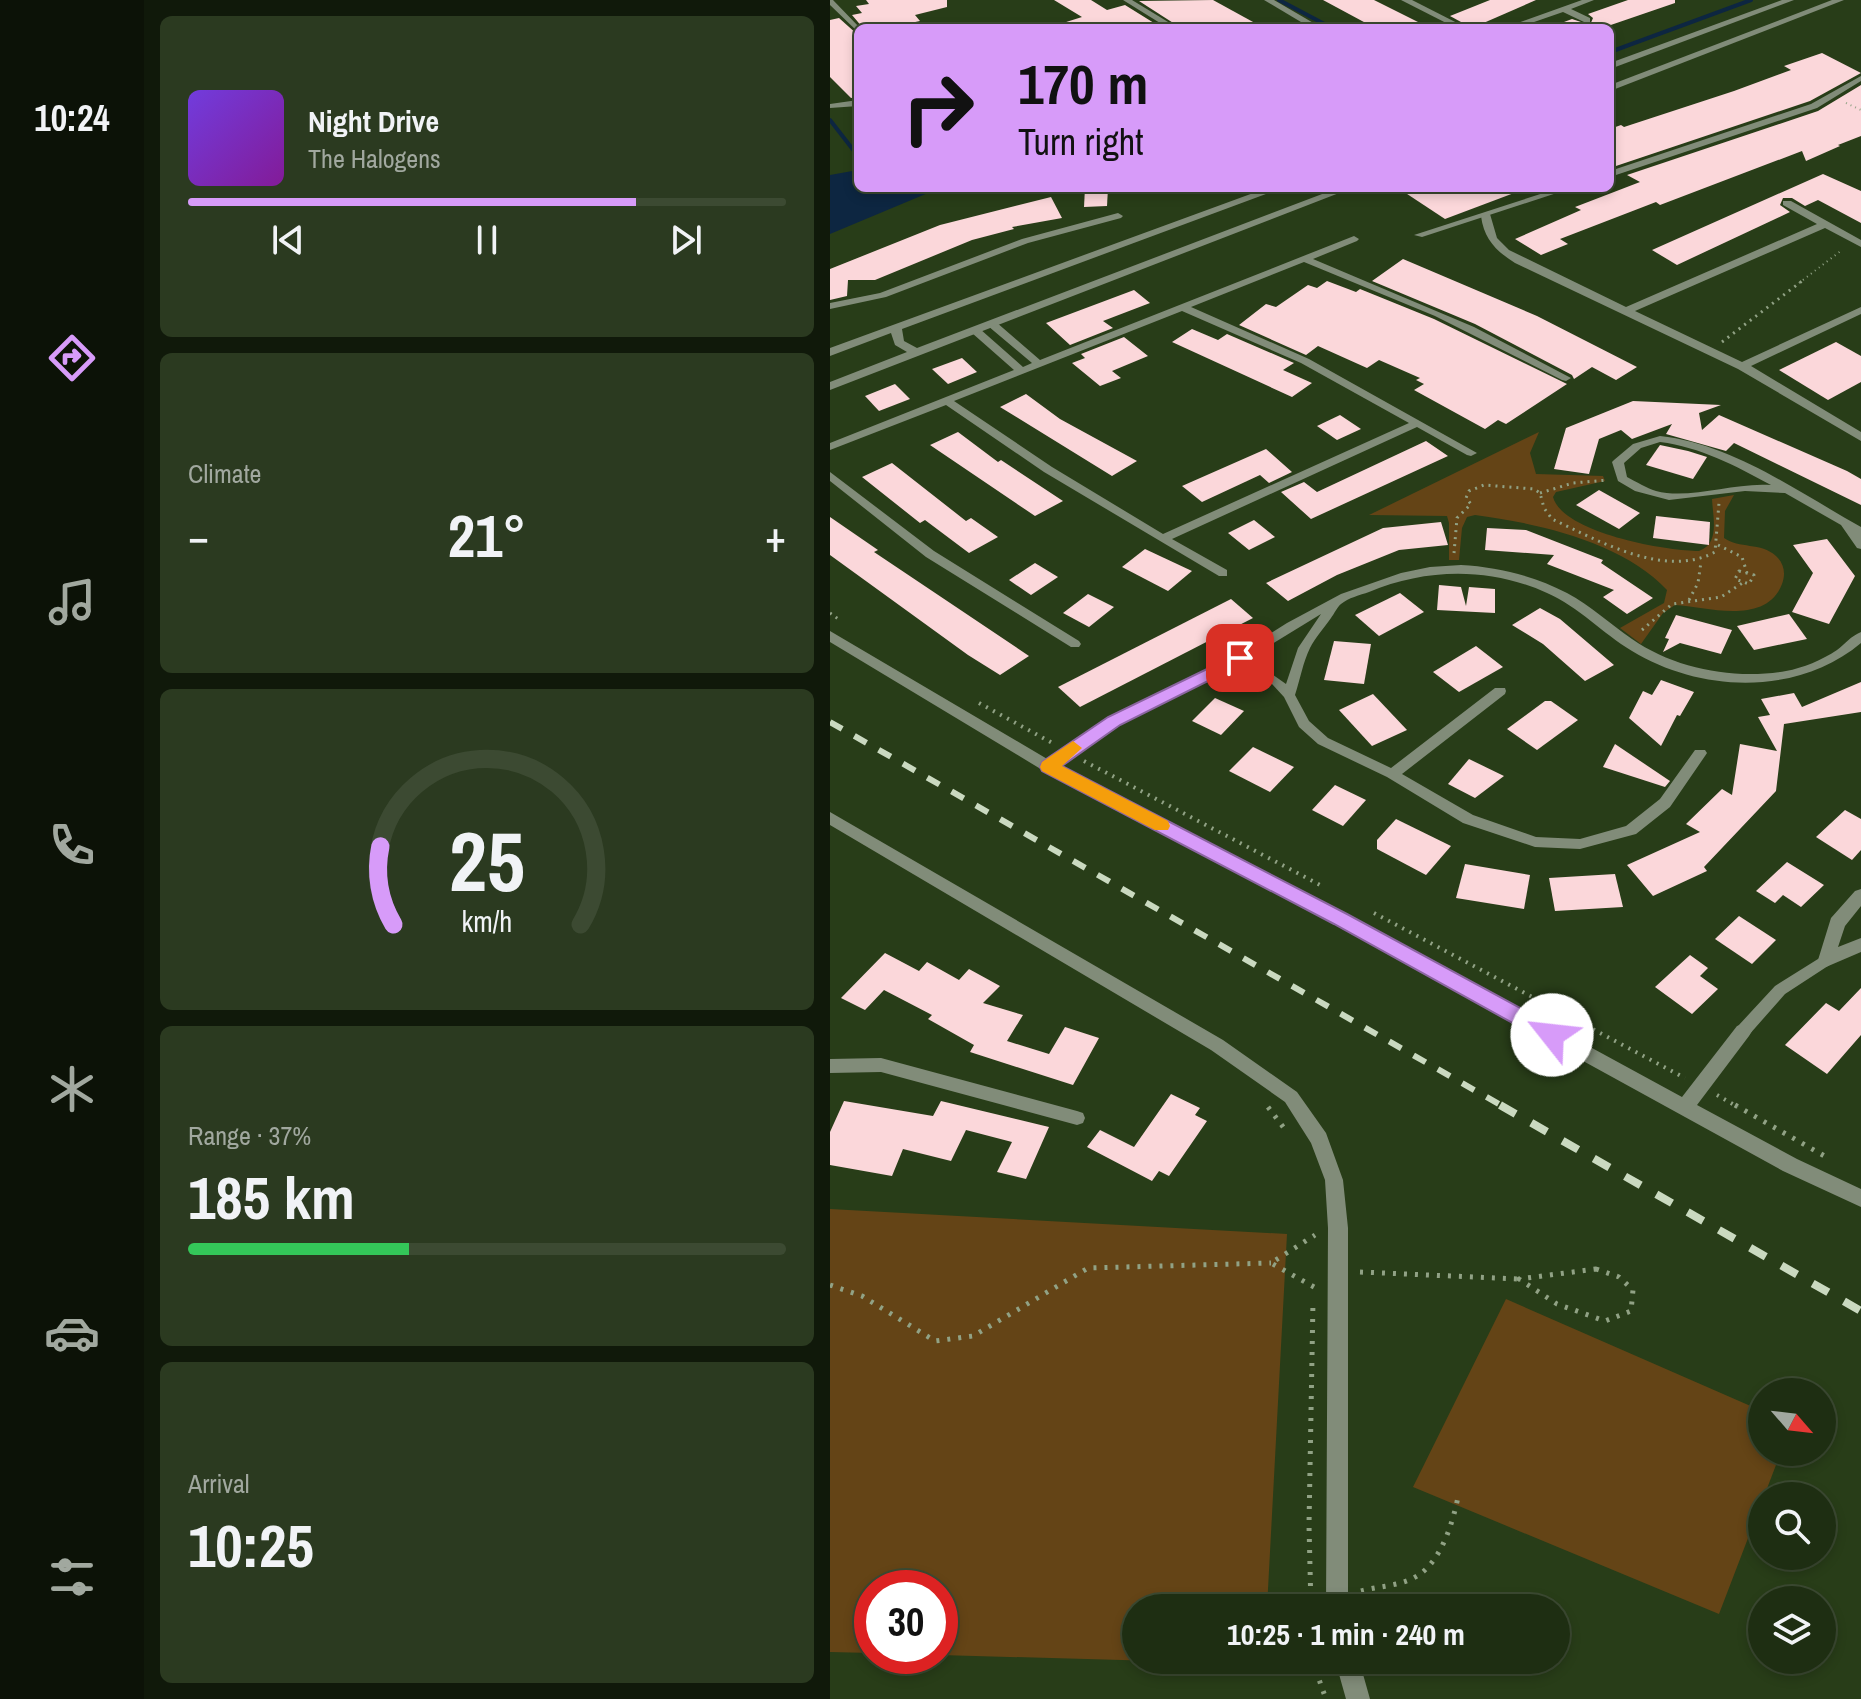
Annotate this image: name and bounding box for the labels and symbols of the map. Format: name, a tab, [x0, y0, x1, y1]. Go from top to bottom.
pin	[1206, 624, 1274, 692]
position arrow	[1510, 993, 1594, 1077]
north arrow	[1748, 1378, 1836, 1466]
speed limit sign: 30	[854, 1570, 958, 1674]

